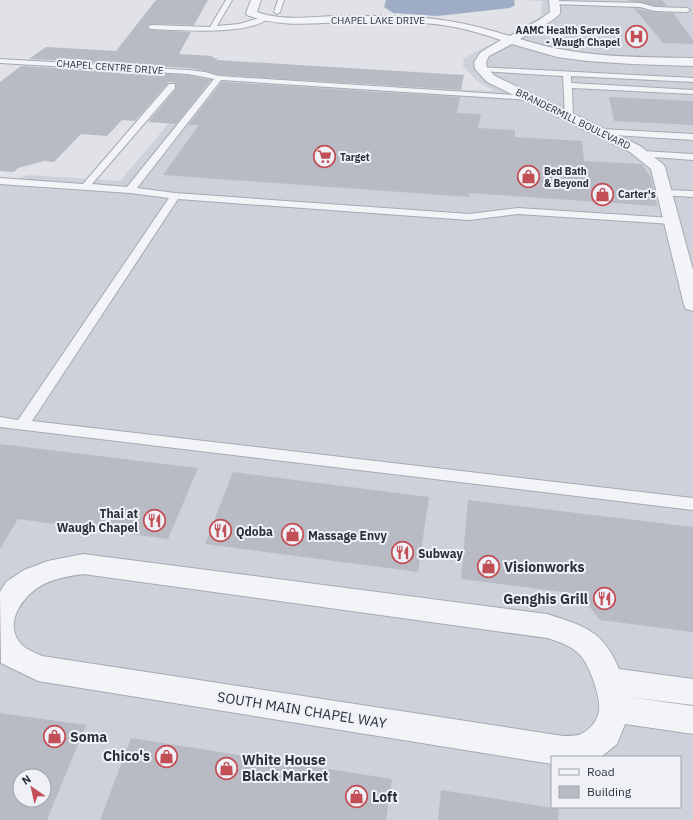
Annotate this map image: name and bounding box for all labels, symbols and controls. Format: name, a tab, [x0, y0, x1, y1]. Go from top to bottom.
street label: CHAPEL LAKE DRIVE	[331, 14, 425, 27]
hospital icon: AAMC Health Services - Waugh Chapel	[623, 23, 649, 49]
place label: AAMC Health Services - Waugh Chapel	[515, 24, 620, 49]
street label: CHAPEL CENTRE DRIVE	[56, 57, 164, 77]
street label: BRANDERMILL BOULEVARD	[513, 85, 633, 153]
supermarket icon: Target	[312, 144, 338, 170]
place label: Target	[340, 151, 370, 164]
shop icon: Bed Bath & Beyond	[516, 164, 542, 190]
place label: Bed Bath & Beyond	[544, 165, 589, 190]
shop icon: Carter's	[590, 181, 616, 207]
place label: Carter's	[618, 188, 656, 201]
place label: Thai at Waugh Chapel	[57, 506, 138, 535]
restaurant icon: Thai at Waugh Chapel	[141, 507, 167, 533]
restaurant icon: Qdoba	[208, 518, 234, 544]
shop icon: Massage Envy	[279, 522, 305, 548]
place label: Qdoba	[236, 524, 273, 539]
place label: Massage Envy	[308, 528, 387, 543]
restaurant icon: Subway	[389, 540, 415, 566]
place label: Subway	[418, 546, 463, 561]
shop icon: Visionworks	[475, 554, 501, 580]
place label: Visionworks	[504, 558, 585, 576]
restaurant icon: Genghis Grill	[591, 586, 617, 612]
place label: Genghis Grill	[503, 590, 588, 608]
street label: SOUTH MAIN CHAPEL WAY	[216, 688, 389, 732]
shop icon: Soma	[42, 724, 68, 750]
place label: Soma	[70, 728, 107, 746]
shop icon: Chico's	[153, 743, 179, 769]
place label: Chico's	[103, 747, 150, 765]
place label: White House Black Market	[242, 751, 328, 785]
shop icon: White House Black Market	[214, 755, 240, 781]
legend	[551, 756, 681, 808]
text: Road	[587, 764, 615, 779]
north arrow	[12, 768, 52, 808]
text: N	[19, 772, 34, 788]
shop icon: Loft	[343, 784, 369, 810]
text: Building	[587, 784, 632, 799]
place label: Loft	[372, 788, 398, 806]

